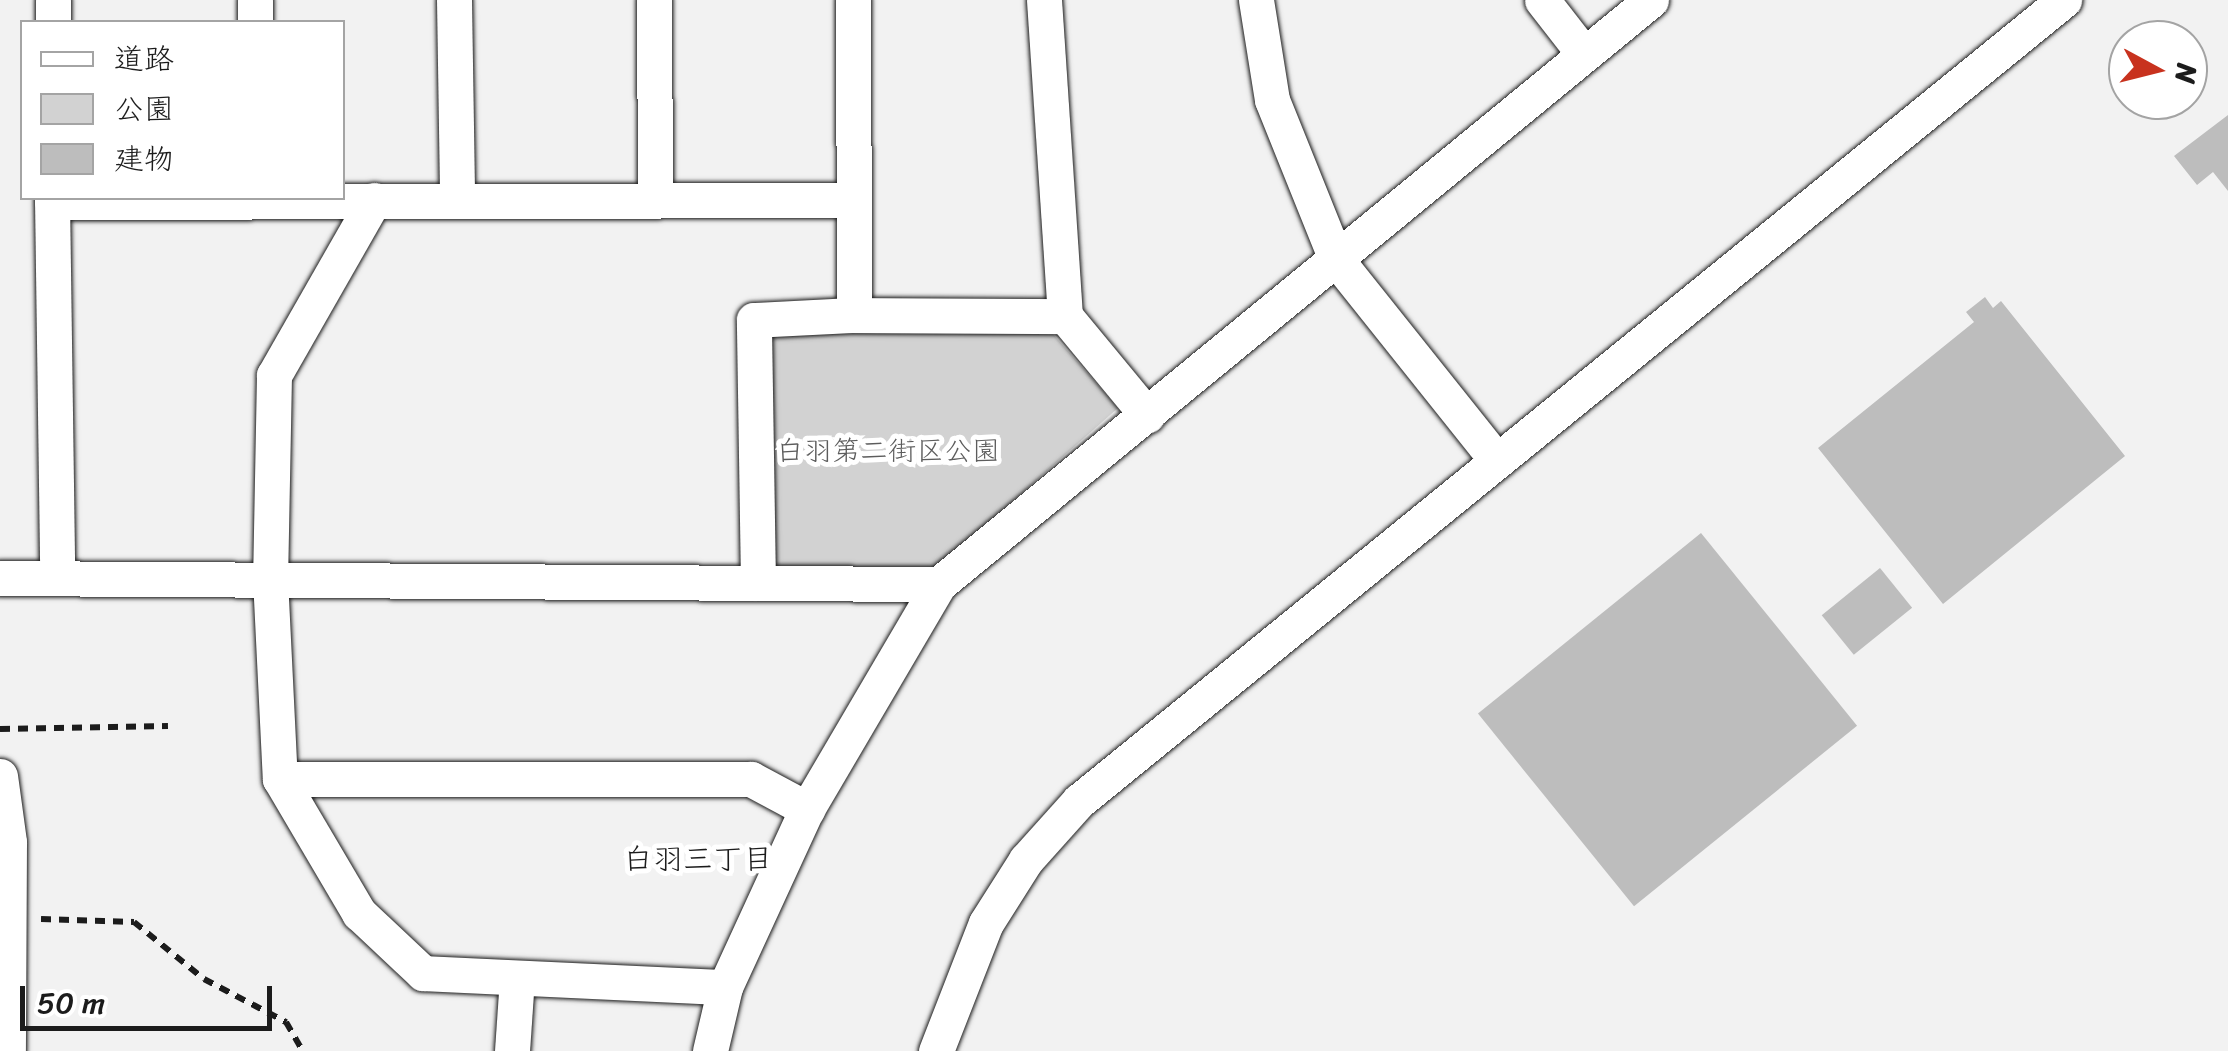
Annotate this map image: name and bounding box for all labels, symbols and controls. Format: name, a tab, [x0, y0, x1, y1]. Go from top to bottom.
legend	[20, 20, 345, 200]
north arrow	[2108, 20, 2208, 120]
text: 道路	[114, 32, 174, 86]
text: N	[2161, 61, 2212, 86]
text: 公園	[114, 82, 174, 136]
text: 建物	[114, 132, 174, 186]
park label: 白羽第二街区公園	[776, 434, 1000, 468]
district label: 白羽三丁目	[623, 841, 773, 877]
scale bar	[25, 966, 278, 1028]
text: 50 m	[37, 976, 105, 1030]

